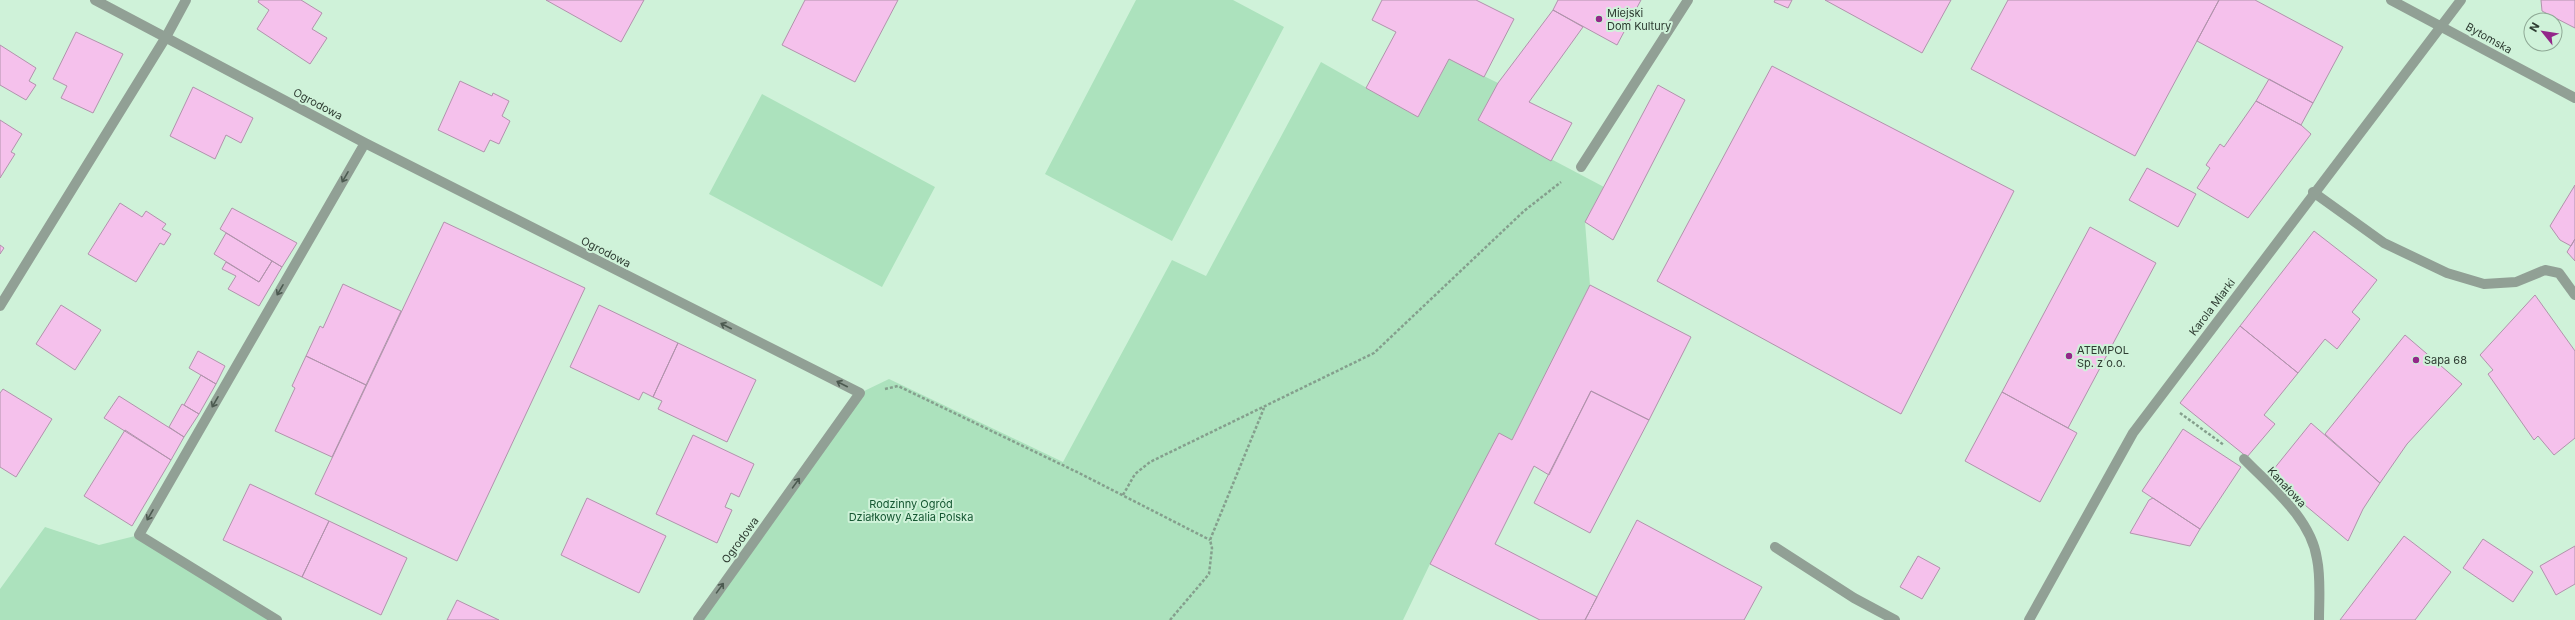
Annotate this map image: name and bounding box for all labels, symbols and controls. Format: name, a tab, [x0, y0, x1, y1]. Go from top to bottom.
place label: Miejski Dom Kultury	[1607, 6, 1671, 33]
north arrow	[2523, 12, 2563, 52]
marker: Miejski Dom Kultury	[1594, 14, 1604, 24]
street label: Bytomska	[2463, 19, 2515, 57]
text: N	[2526, 20, 2542, 34]
street label: Ogrodowa	[291, 85, 345, 123]
one-way arrow	[341, 171, 349, 183]
street label: Ogrodowa	[579, 233, 633, 271]
street label: Karola Miarki	[2186, 276, 2238, 338]
one-way arrow	[276, 284, 284, 296]
one-way arrow	[721, 322, 733, 329]
place label: ATEMPOL Sp. z o.o.	[2077, 343, 2129, 370]
marker: ATEMPOL Sp. z o.o.	[2064, 351, 2074, 361]
place label: Sapa 68	[2424, 353, 2467, 367]
marker: Sapa 68	[2411, 355, 2421, 365]
one-way arrow	[837, 380, 849, 388]
one-way arrow	[211, 396, 219, 408]
street label: Kanałowa	[2265, 464, 2309, 510]
one-way arrow	[792, 477, 800, 488]
park label: Rodzinny Ogród Działkowy Azalia Polska	[849, 497, 973, 524]
one-way arrow	[146, 509, 154, 521]
street label: Ogrodowa	[718, 514, 762, 566]
one-way arrow	[716, 583, 724, 594]

